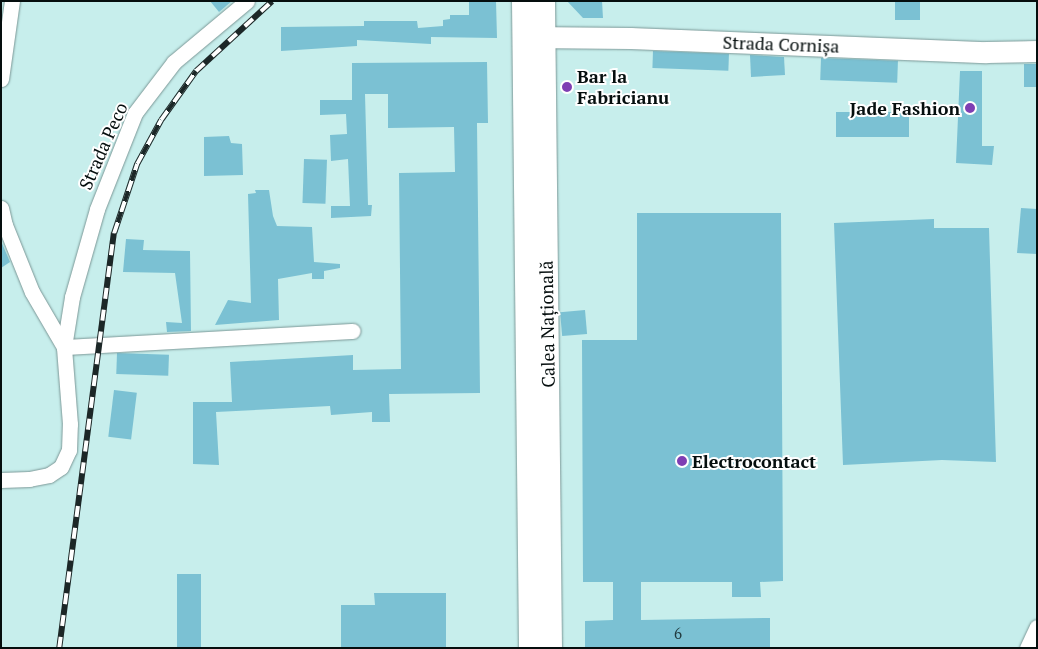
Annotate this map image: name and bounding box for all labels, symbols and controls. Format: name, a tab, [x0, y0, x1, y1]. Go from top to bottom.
street label: Strada Cornișa	[722, 31, 840, 57]
place label: Bar la Fabricianu	[577, 66, 669, 108]
marker: Bar la Fabricianu	[561, 81, 573, 93]
place label: Jade Fashion	[850, 97, 960, 119]
street label: Strada Peco	[74, 99, 132, 193]
marker: Jade Fashion	[964, 102, 976, 114]
street label: Calea Națională	[535, 260, 559, 388]
place label: Electrocontact	[692, 450, 816, 472]
marker: Electrocontact	[676, 455, 688, 467]
house number: 6	[674, 625, 682, 643]

